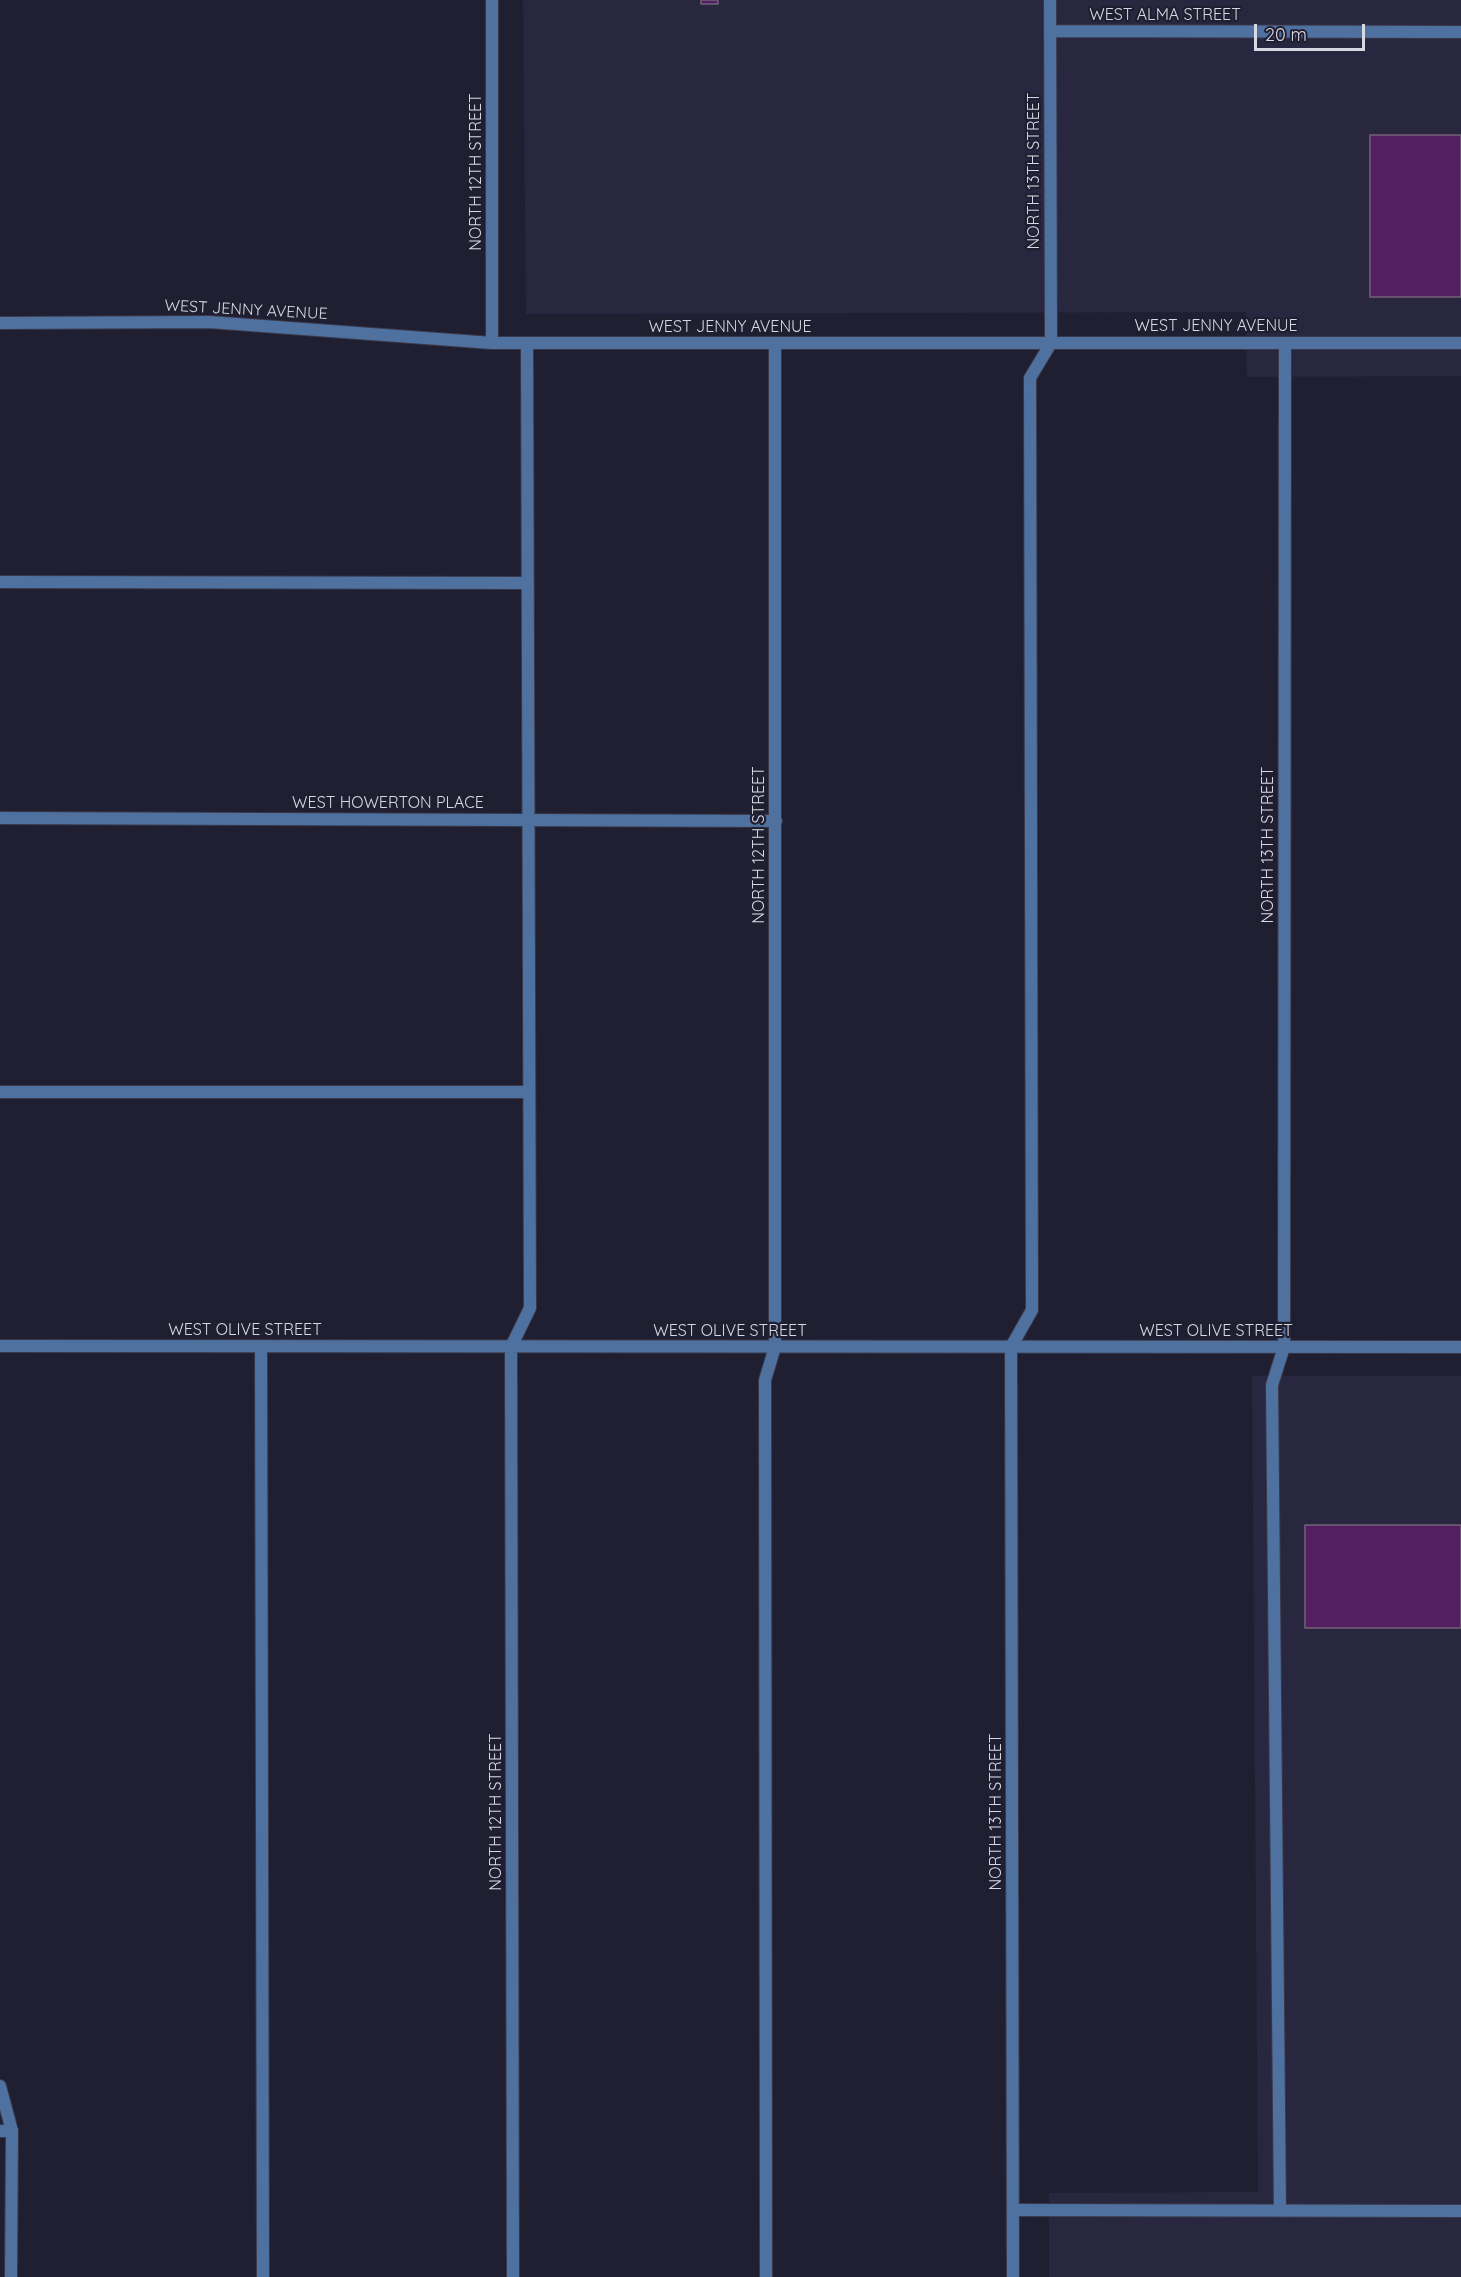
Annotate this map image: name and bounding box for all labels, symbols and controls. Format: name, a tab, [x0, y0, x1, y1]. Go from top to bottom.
street label: WEST ALMA STREET	[1089, 5, 1241, 25]
scale bar	[1257, 12, 1368, 50]
text: 20 m	[1265, 23, 1307, 46]
street label: NORTH 13TH STREET	[1024, 92, 1044, 250]
street label: NORTH 12TH STREET	[466, 93, 486, 251]
street label: WEST JENNY AVENUE	[164, 296, 328, 324]
street label: WEST JENNY AVENUE	[1134, 316, 1298, 336]
street label: WEST JENNY AVENUE	[648, 317, 812, 337]
street label: NORTH 12TH STREET	[749, 766, 769, 924]
street label: NORTH 13TH STREET	[1258, 766, 1278, 924]
street label: WEST HOWERTON PLACE	[292, 793, 484, 813]
street label: WEST OLIVE STREET	[168, 1320, 322, 1340]
street label: WEST OLIVE STREET	[653, 1321, 807, 1341]
street label: WEST OLIVE STREET	[1139, 1321, 1293, 1341]
street label: NORTH 12TH STREET	[486, 1733, 506, 1891]
street label: NORTH 13TH STREET	[986, 1733, 1006, 1891]

